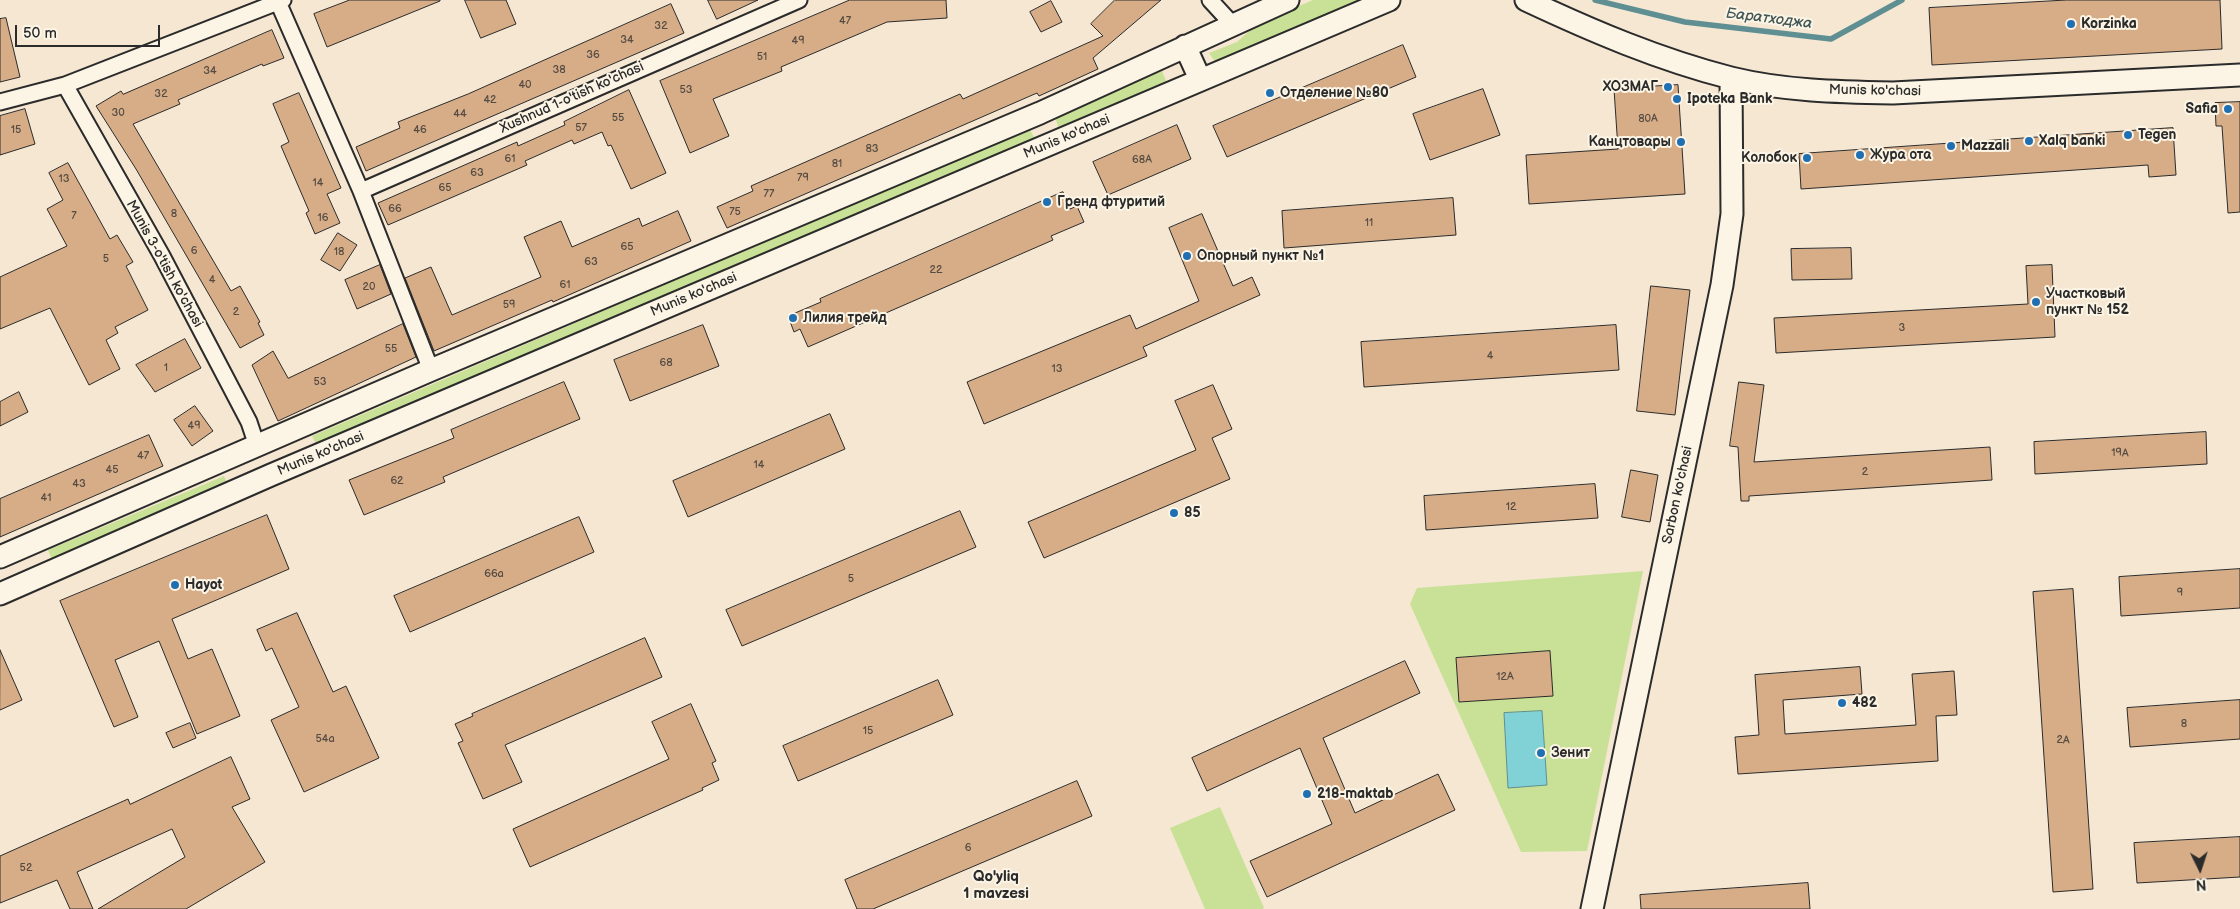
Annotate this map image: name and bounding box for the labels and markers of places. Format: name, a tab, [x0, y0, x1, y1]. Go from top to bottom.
place label: Korzinka	[2081, 16, 2137, 32]
marker: Korzinka	[2065, 18, 2077, 30]
place label: ХОЗМАГ	[1603, 79, 1658, 95]
marker: ХОЗМАГ	[1662, 81, 1674, 93]
place label: Отделение №80	[1280, 85, 1389, 101]
marker: Отделение №80	[1264, 87, 1276, 99]
place label: Ipoteka Bank	[1687, 91, 1772, 107]
marker: Ipoteka Bank	[1671, 93, 1683, 105]
place label: Safia	[2185, 101, 2218, 117]
marker: Safia	[2222, 103, 2234, 115]
place label: Tegen	[2138, 127, 2176, 143]
marker: Tegen	[2122, 129, 2134, 141]
place label: Xalq banki	[2039, 133, 2106, 149]
place label: Канцтовары	[1588, 134, 1671, 150]
marker: Xalq banki	[2023, 135, 2035, 147]
marker: Канцтовары	[1675, 136, 1687, 148]
place label: Mazzali	[1961, 138, 2010, 154]
marker: Mazzali	[1945, 140, 1957, 152]
place label: Жура ота	[1870, 147, 1931, 163]
marker: Жура ота	[1854, 149, 1866, 161]
place label: Колобок	[1741, 150, 1797, 166]
marker: Колобок	[1801, 152, 1813, 164]
place label: Гренд фтуритий	[1057, 194, 1165, 210]
marker: Гренд фтуритий	[1041, 196, 1053, 208]
place label: Опорный пункт №1	[1197, 248, 1324, 264]
marker: Опорный пункт №1	[1181, 250, 1193, 262]
place label: Участковый пункт № 152	[2046, 286, 2129, 318]
marker: Участковый пункт № 152	[2030, 296, 2042, 308]
place label: Лилия трейд	[803, 310, 887, 326]
marker: Лилия трейд	[787, 312, 799, 324]
place label: 85	[1184, 505, 1200, 521]
marker: 85	[1168, 507, 1180, 519]
place label: Hayot	[185, 577, 222, 593]
marker: Hayot	[169, 579, 181, 591]
place label: 482	[1852, 695, 1877, 711]
marker: 482	[1836, 697, 1848, 709]
place label: Зенит	[1551, 745, 1590, 761]
marker: Зенит	[1535, 747, 1547, 759]
place label: 218-maktab	[1317, 786, 1393, 802]
marker: 218-maktab	[1301, 788, 1313, 800]

